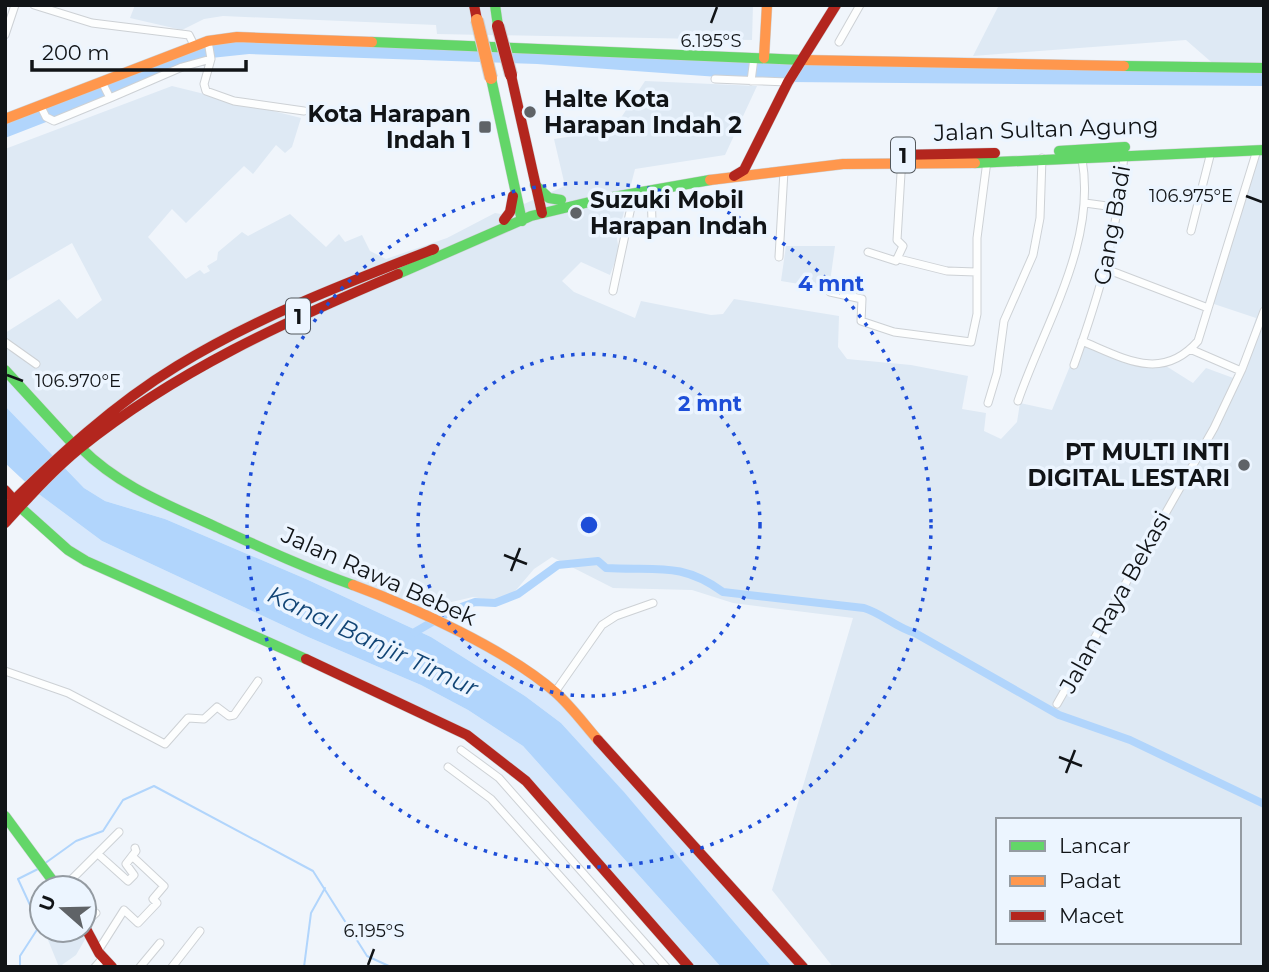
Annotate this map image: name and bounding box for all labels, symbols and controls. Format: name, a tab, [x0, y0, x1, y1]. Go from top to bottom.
scale bar	[32, 28, 245, 72]
text: 6.195°S	[680, 30, 742, 52]
text: 200 m	[42, 40, 109, 65]
place label: Halte Kota Harapan Indah 2	[544, 85, 742, 139]
place label: Kota Harapan Indah 1	[307, 100, 471, 154]
marker: Halte Kota Harapan Indah 2	[522, 104, 538, 120]
street label: Jalan Sultan Agung	[932, 111, 1159, 147]
marker: Kota Harapan Indah 1	[477, 119, 493, 135]
road number: 1	[891, 138, 915, 172]
street label: Gang Badi	[1088, 163, 1136, 287]
text: 106.975°E	[1149, 185, 1233, 207]
place label: Suzuki Mobil Harapan Indah	[590, 186, 768, 240]
marker: Suzuki Mobil Harapan Indah	[568, 205, 584, 221]
text: 4 mnt	[798, 271, 864, 296]
road number: 1	[286, 298, 310, 334]
text: 106.970°E	[35, 370, 121, 392]
text: 2 mnt	[678, 391, 742, 416]
place label: PT MULTI INTI DIGITAL LESTARI	[1028, 438, 1230, 492]
marker: PT MULTI INTI DIGITAL LESTARI	[1236, 457, 1252, 473]
street label: Jalan Raya Bekasi	[1053, 506, 1177, 699]
centre of rings	[577, 513, 601, 537]
street label: Jalan Rawa Bebek	[276, 520, 481, 632]
water label: Kanal Banjir Timur	[263, 579, 484, 703]
legend	[996, 818, 1241, 944]
text: Lancar	[1059, 833, 1131, 858]
text: Padat	[1059, 868, 1121, 893]
north arrow	[28, 874, 98, 944]
text: U	[34, 892, 61, 914]
text: Macet	[1059, 903, 1124, 928]
text: 6.195°S	[343, 920, 405, 942]

